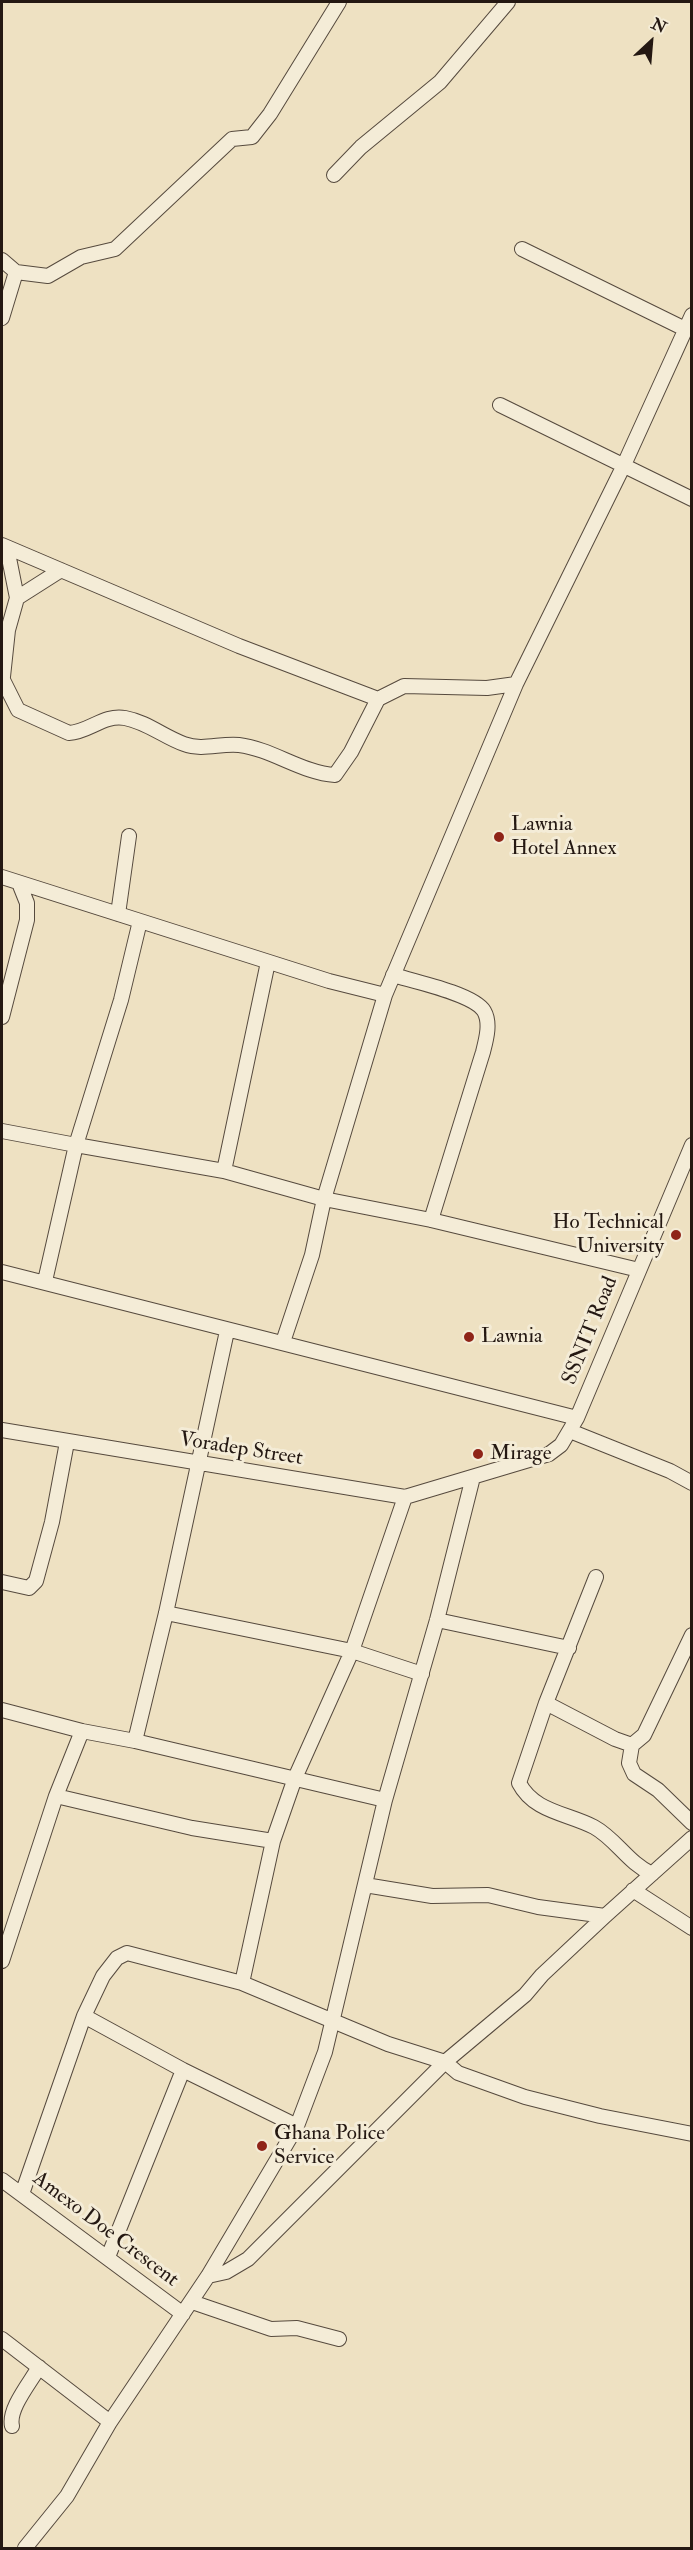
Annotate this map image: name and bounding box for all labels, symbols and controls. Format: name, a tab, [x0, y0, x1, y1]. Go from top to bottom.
north arrow	[621, 12, 681, 72]
text: N	[648, 14, 670, 38]
place label: Lawnia Hotel Annex	[511, 812, 617, 862]
marker: Lawnia Hotel Annex	[492, 830, 506, 844]
place label: Ho Technical University	[553, 1210, 664, 1260]
marker: Ho Technical University	[669, 1228, 683, 1242]
street label: SSNIT Road	[558, 1273, 624, 1389]
place label: Lawnia	[481, 1324, 543, 1350]
marker: Lawnia	[462, 1330, 476, 1344]
street label: Voradep Street	[178, 1428, 304, 1472]
place label: Mirage	[490, 1441, 551, 1467]
marker: Mirage	[471, 1447, 485, 1461]
place label: Ghana Police Service	[274, 2121, 385, 2171]
marker: Ghana Police Service	[255, 2139, 269, 2153]
street label: Amexo Doe Crescent	[27, 2167, 183, 2293]

